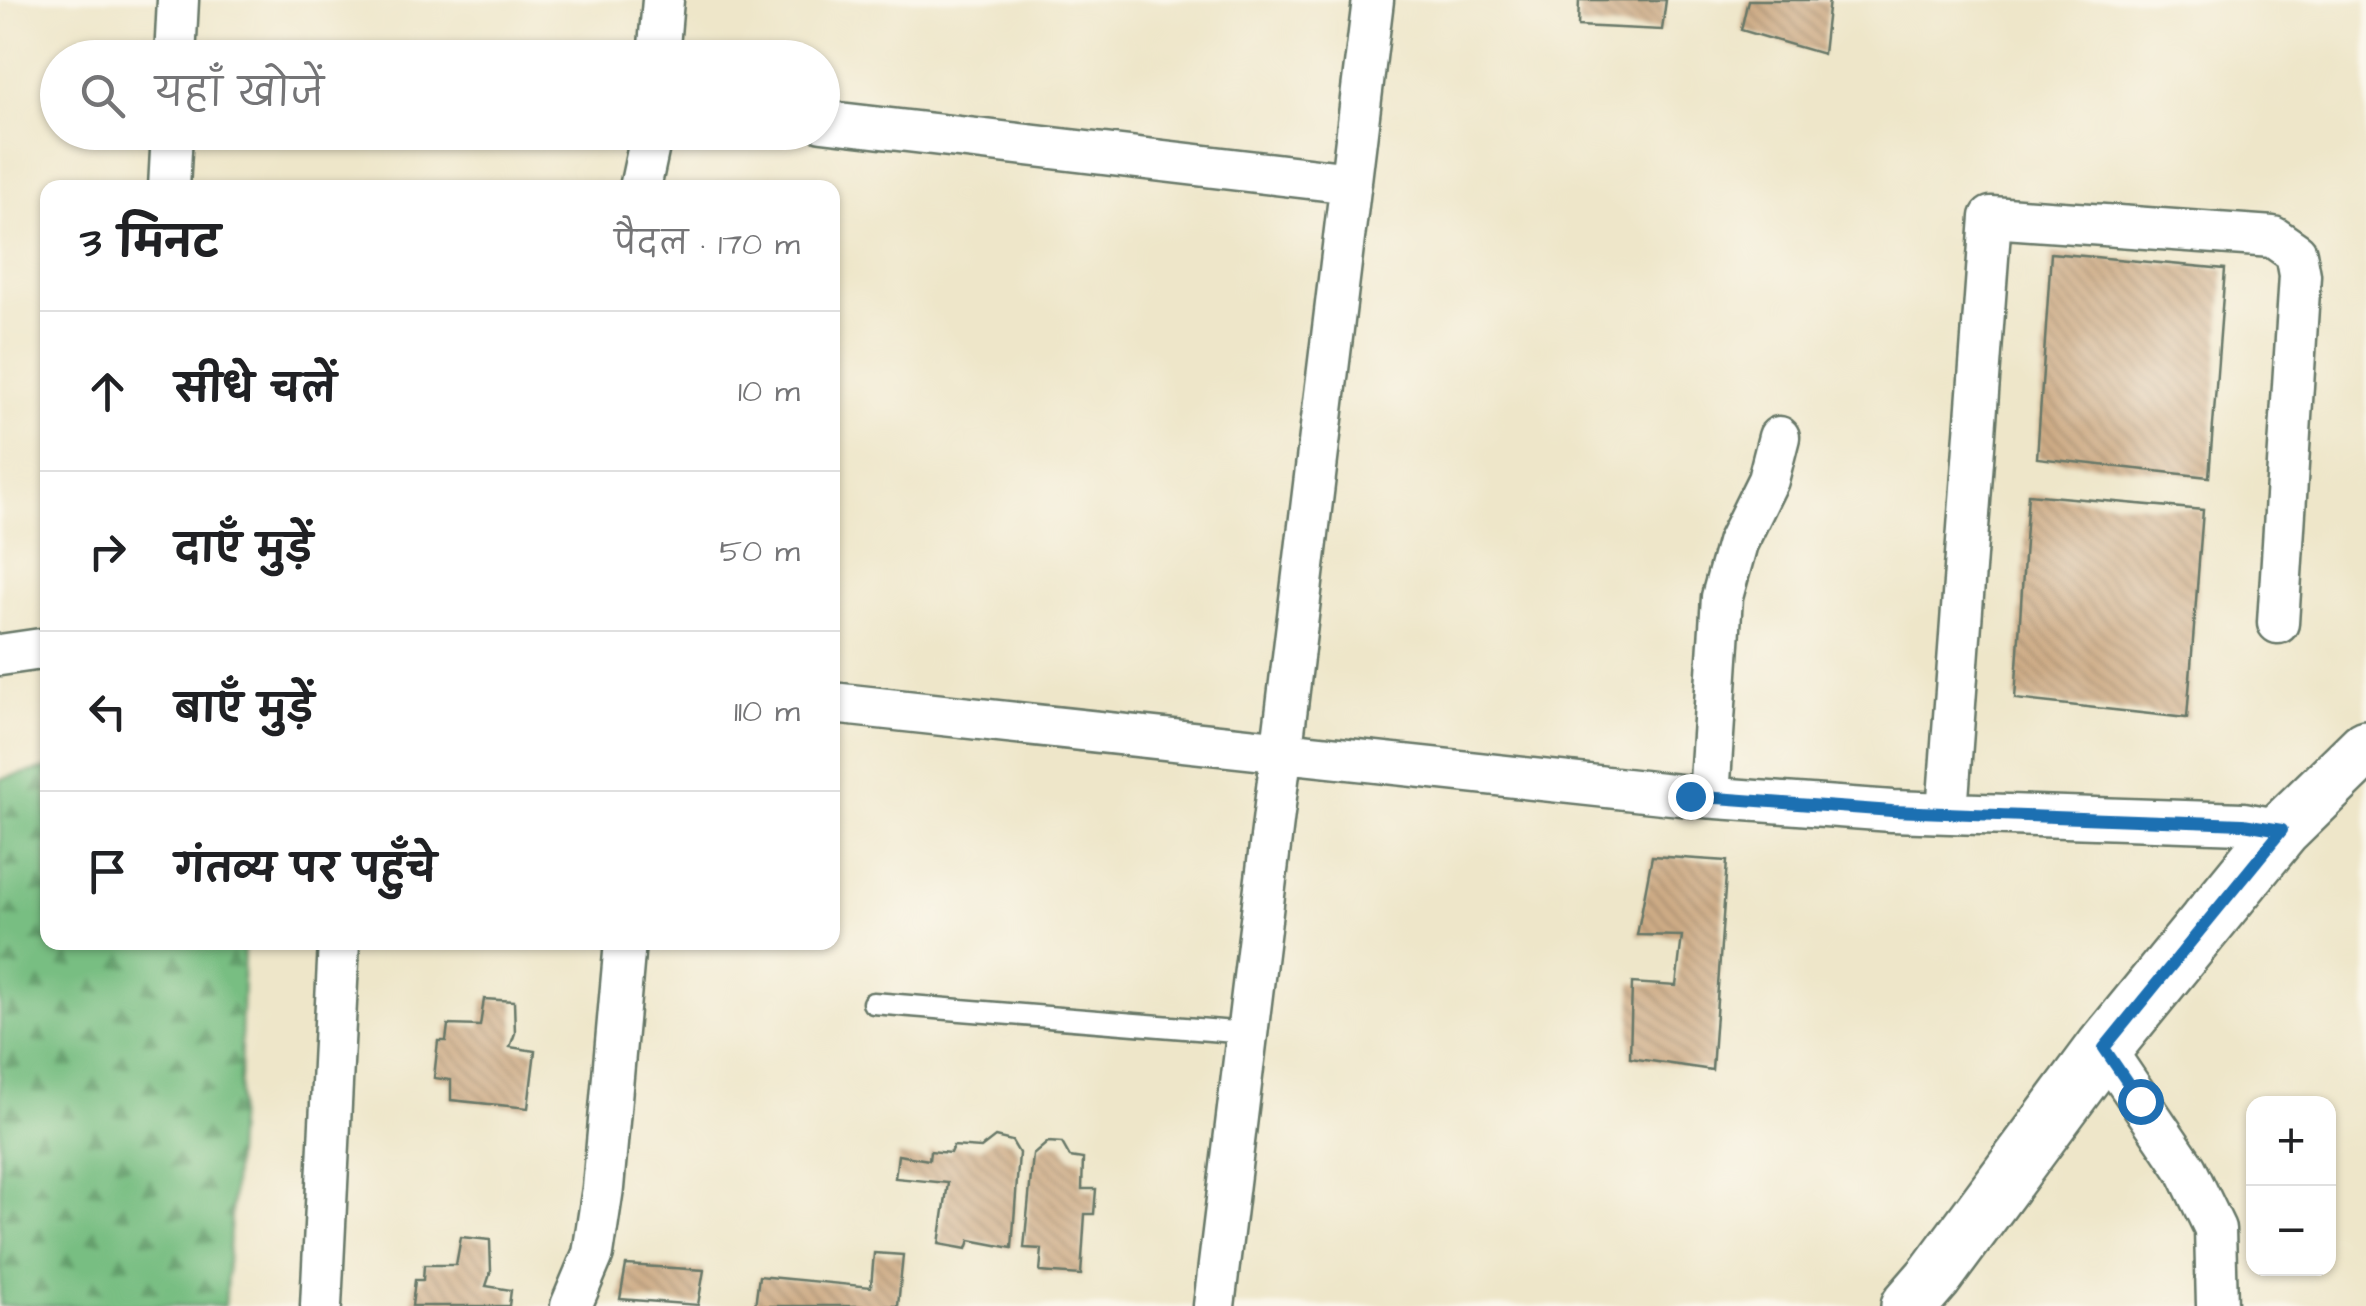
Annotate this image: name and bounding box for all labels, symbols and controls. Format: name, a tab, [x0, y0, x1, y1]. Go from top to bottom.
search box	[40, 40, 840, 150]
icon: search	[75, 68, 130, 123]
text: यहाँ खोजें	[155, 68, 324, 120]
text: 3 मिनट	[80, 215, 220, 273]
text: पैदल · 170 m	[614, 222, 800, 267]
icon: ahead	[80, 364, 135, 419]
text: सीधे चलें	[175, 364, 336, 416]
text: 10 m	[738, 369, 800, 414]
icon: right	[80, 524, 135, 579]
text: दाएँ मुड़ें	[175, 524, 313, 576]
text: 50 m	[719, 529, 800, 574]
icon: left	[80, 684, 135, 739]
text: बाएँ मुड़ें	[175, 684, 314, 736]
text: 110 m	[734, 689, 800, 734]
route end	[1668, 774, 1714, 820]
icon: arrive	[80, 844, 135, 899]
text: गंतव्य पर पहुँचे	[175, 844, 436, 896]
route start	[2118, 1079, 2164, 1125]
map controls	[2246, 1096, 2336, 1276]
button: +	[2246, 1096, 2336, 1186]
button: −	[2246, 1186, 2336, 1276]

